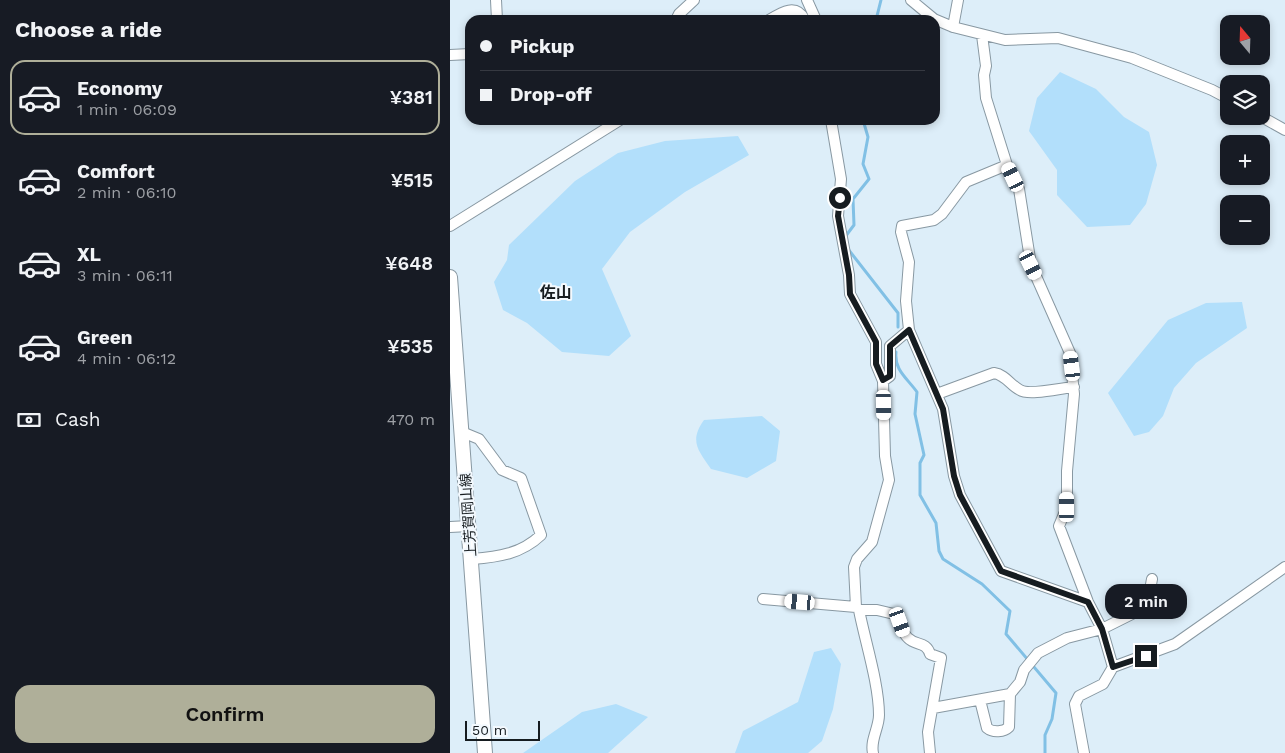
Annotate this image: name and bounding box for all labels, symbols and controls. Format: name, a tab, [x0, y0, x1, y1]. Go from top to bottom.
north arrow	[1220, 15, 1270, 65]
map controls	[1220, 15, 1270, 245]
text: Choose a ride	[15, 17, 162, 42]
text: Pickup	[510, 35, 574, 58]
icon: car	[17, 75, 62, 120]
button: layers	[1220, 75, 1270, 125]
text: Economy	[77, 77, 162, 100]
text: Drop-off	[510, 83, 592, 106]
text: ¥381	[390, 86, 433, 109]
text: 1 min · 06:09	[77, 100, 177, 119]
button: +	[1220, 135, 1270, 185]
icon: car	[17, 158, 62, 203]
text: Comfort	[77, 160, 155, 183]
car	[999, 160, 1026, 194]
text: ¥515	[391, 169, 433, 192]
text: 2 min · 06:10	[77, 183, 176, 202]
route start	[829, 187, 851, 209]
button: −	[1220, 195, 1270, 245]
icon: car	[17, 241, 62, 286]
text: XL	[77, 243, 101, 266]
car	[1017, 248, 1044, 282]
text: ¥648	[385, 252, 433, 275]
text: 3 min · 06:11	[77, 266, 173, 285]
district label: 佐山	[539, 283, 572, 302]
icon: car	[17, 324, 62, 369]
text: Green	[77, 326, 133, 349]
text: ¥535	[387, 335, 433, 358]
text: 4 min · 06:12	[77, 349, 176, 368]
car	[1062, 350, 1081, 382]
car	[876, 390, 891, 420]
icon: cash	[15, 406, 43, 434]
text: Cash	[55, 408, 101, 431]
text: 470 m	[387, 410, 435, 429]
street label: 上芳賀岡山線	[457, 473, 479, 557]
car	[1059, 492, 1074, 522]
callout: 2 min	[1105, 584, 1187, 618]
text: 2 min	[1124, 592, 1168, 611]
car	[784, 593, 815, 611]
car	[887, 605, 912, 639]
route end	[1135, 645, 1157, 667]
button: Confirm	[15, 685, 435, 743]
scale bar	[465, 718, 540, 741]
text: 50 m	[472, 722, 507, 738]

